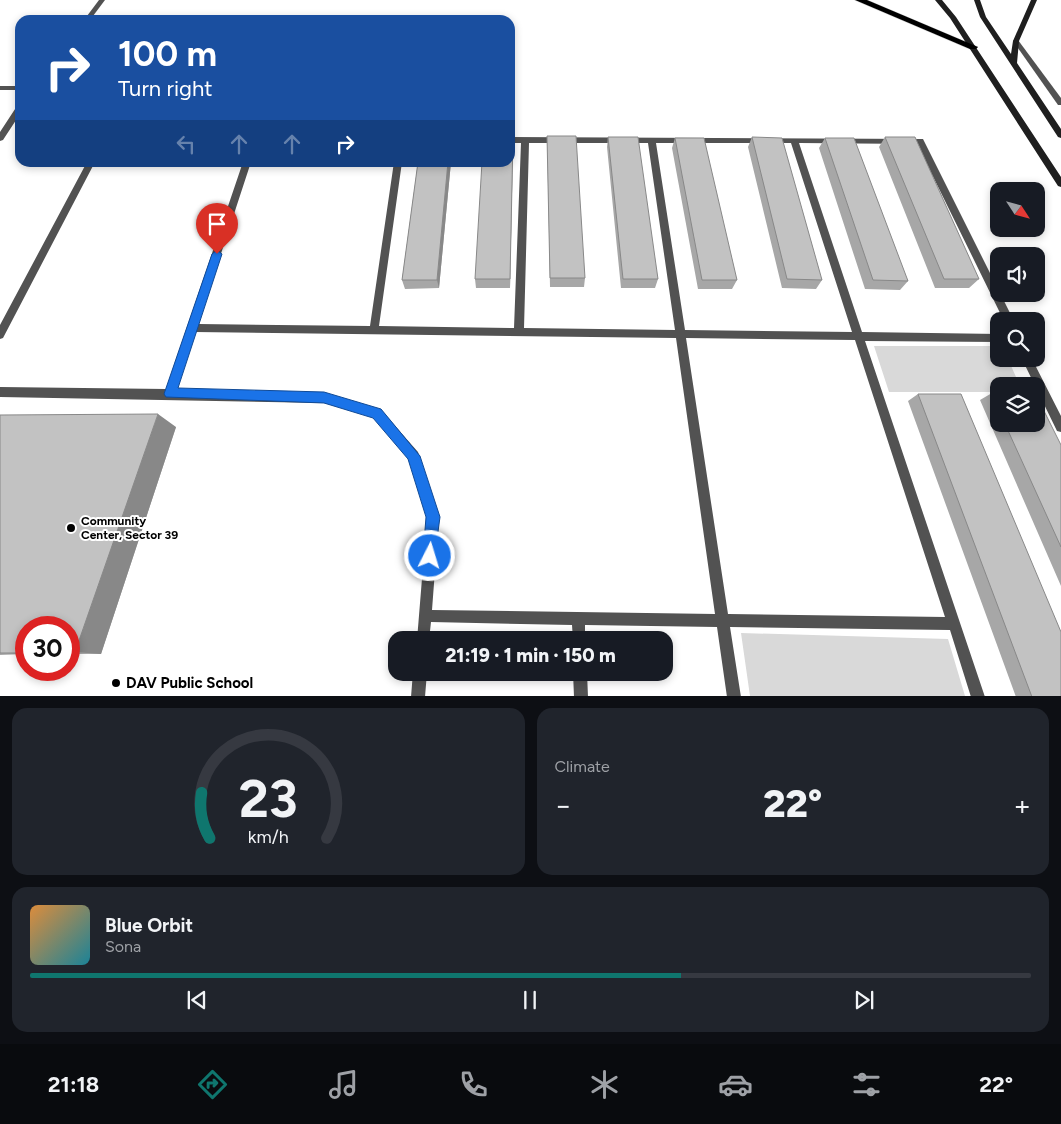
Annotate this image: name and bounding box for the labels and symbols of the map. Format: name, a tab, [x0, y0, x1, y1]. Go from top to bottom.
north arrow	[990, 182, 1045, 238]
pin	[196, 203, 238, 254]
place label: Community Center, Sector 39	[81, 514, 178, 542]
marker: Community Center, Sector 39	[65, 522, 77, 534]
position arrow	[403, 529, 455, 581]
speed limit sign: 30	[15, 616, 80, 681]
place label: DAV Public School	[126, 674, 253, 692]
marker: DAV Public School	[110, 677, 122, 689]

